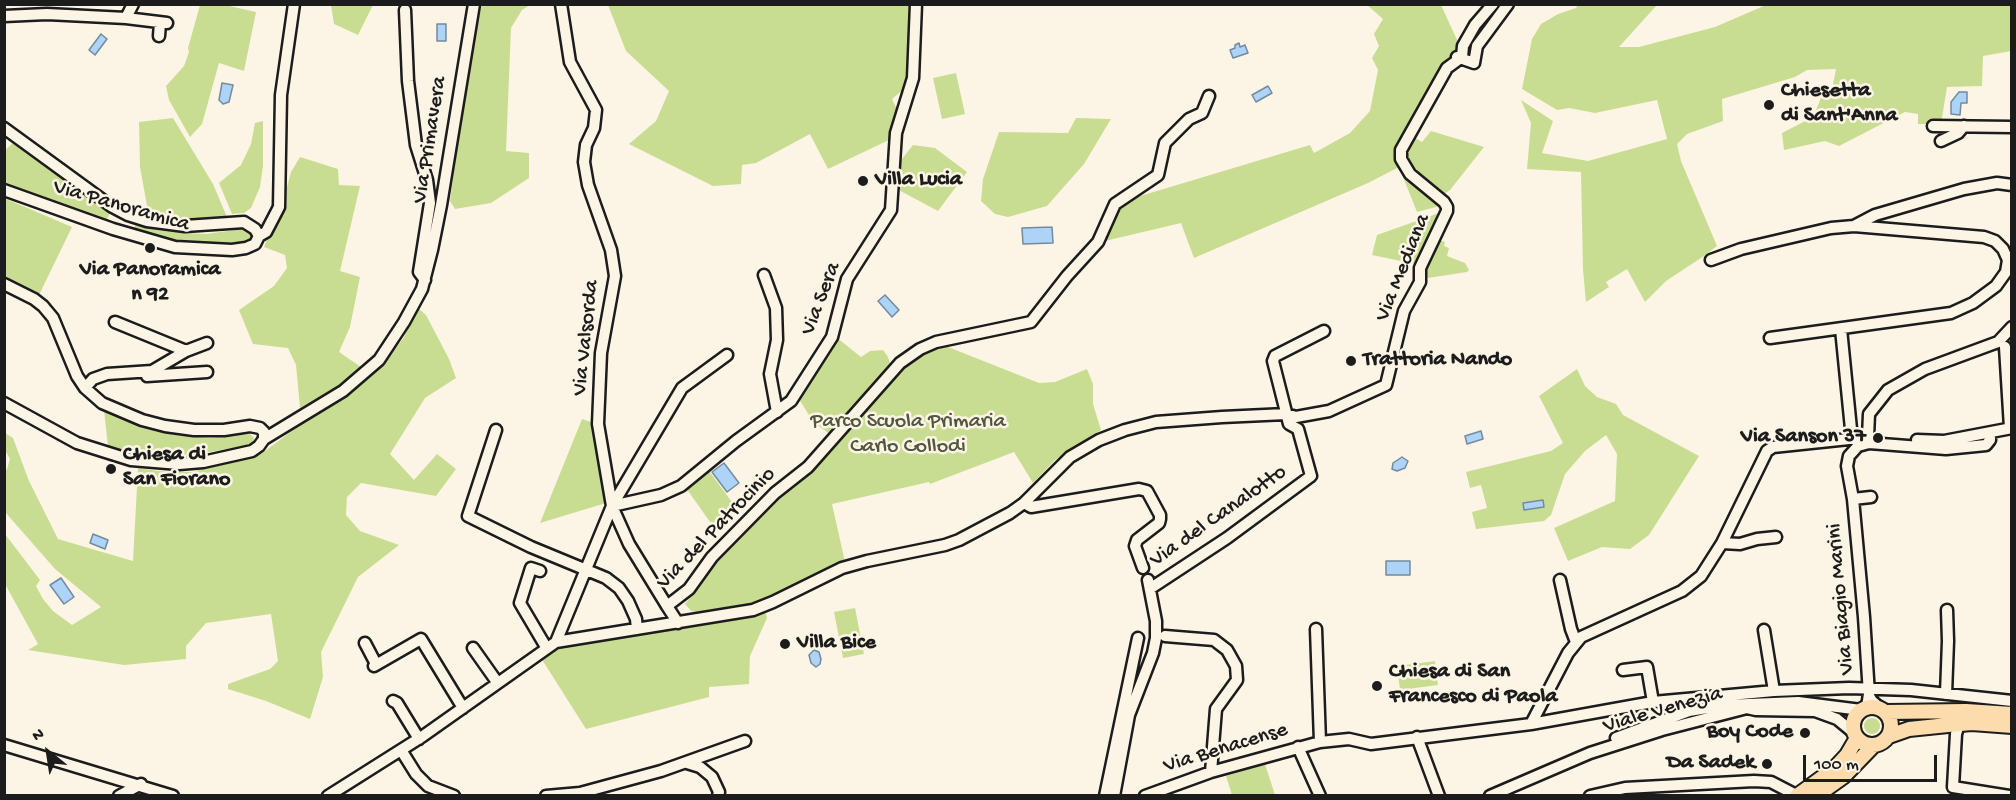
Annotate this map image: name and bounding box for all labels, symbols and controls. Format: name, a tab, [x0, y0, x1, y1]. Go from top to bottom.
street label: Via Primavera	[408, 75, 454, 205]
place label: Chiesetta di Sant'Anna	[1781, 79, 1897, 130]
marker: Chiesetta di Sant'Anna	[1762, 98, 1776, 112]
place label: Villa Lucia	[875, 168, 962, 194]
marker: Villa Lucia	[856, 174, 870, 188]
street label: Via Panoramica	[50, 175, 192, 239]
street label: Via Mediana	[1370, 210, 1438, 326]
marker: Via Panoramica n 92	[143, 241, 157, 255]
place label: Via Panoramica n 92	[80, 258, 220, 310]
street label: Via Sera	[796, 259, 848, 339]
street label: Via Valsorda	[568, 279, 606, 397]
place label: Trattoria Nando	[1363, 348, 1512, 374]
marker: Trattoria Nando	[1344, 354, 1358, 368]
park label: Parco Scuola Primaria Carlo Collodi	[810, 410, 1006, 462]
place label: Via Sanson 37	[1741, 425, 1866, 451]
marker: Via Sanson 37	[1871, 431, 1885, 445]
place label: Chiesa di San Fiorano	[123, 443, 230, 494]
street label: Via del Canalotto	[1145, 460, 1293, 574]
marker: Chiesa di San Fiorano	[104, 462, 118, 476]
street label: Via del Patrocinio	[652, 462, 782, 596]
street label: Via Biagio Marini	[1822, 522, 1862, 676]
place label: Villa Bice	[797, 631, 876, 657]
marker: Villa Bice	[778, 637, 792, 651]
place label: Chiesa di San Francesco di Paola	[1389, 660, 1557, 712]
marker: Chiesa di San Francesco di Paola	[1370, 679, 1384, 693]
street label: Viale Venezia	[1600, 681, 1726, 741]
street label: Via Benacense	[1161, 718, 1291, 780]
place label: Boy Code	[1707, 720, 1793, 746]
north arrow	[18, 722, 78, 782]
text: N	[29, 725, 48, 747]
marker: Boy Code	[1798, 726, 1812, 740]
scale bar	[1806, 743, 1940, 781]
place label: Da Sadek	[1667, 751, 1755, 777]
text: 100 m	[1814, 755, 1859, 776]
marker: Da Sadek	[1760, 757, 1774, 771]

